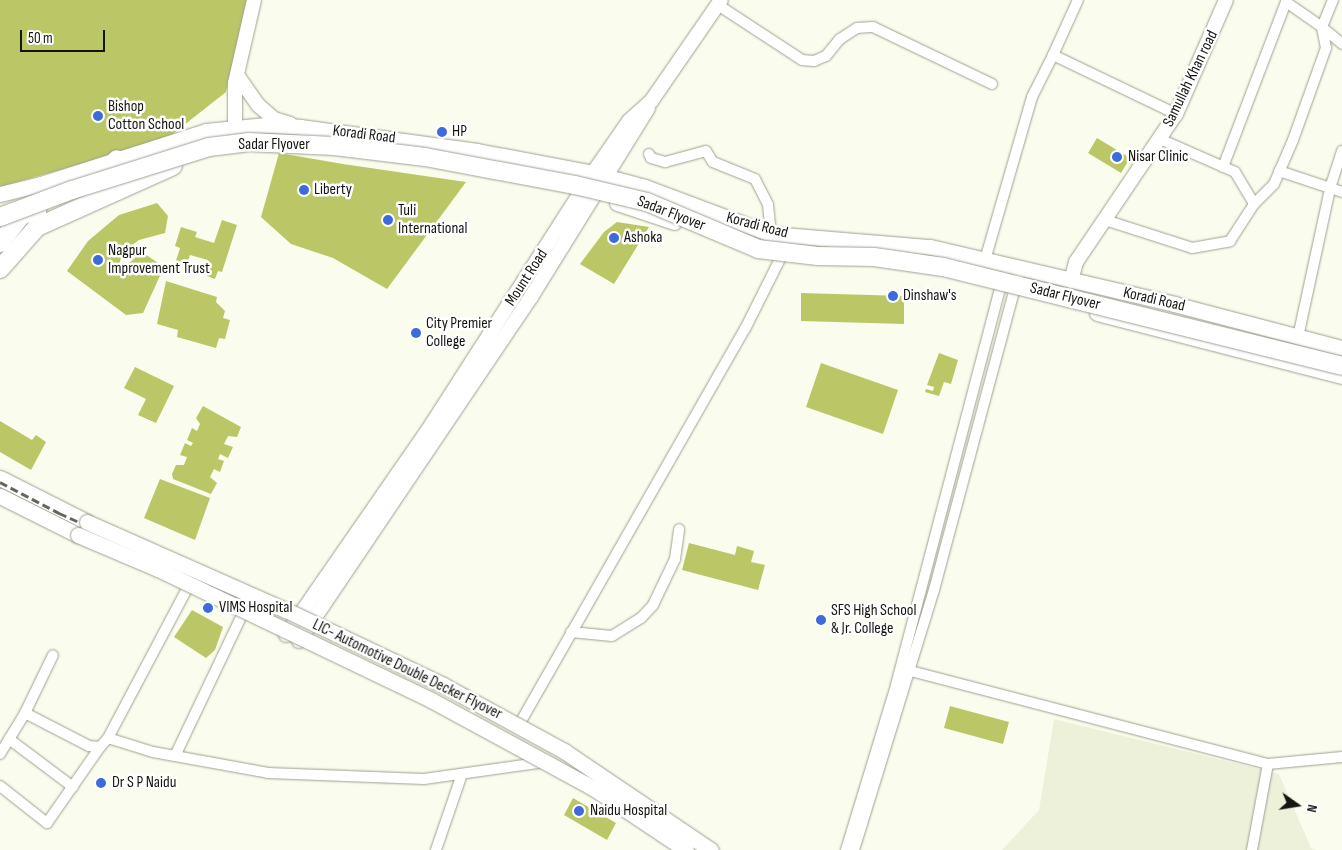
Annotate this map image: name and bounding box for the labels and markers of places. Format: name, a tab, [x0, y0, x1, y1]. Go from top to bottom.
place label: Bishop Cotton School	[108, 97, 184, 135]
marker: Bishop Cotton School	[92, 110, 104, 122]
place label: HP	[452, 122, 467, 142]
marker: HP	[436, 126, 448, 138]
place label: Nisar Clinic	[1128, 147, 1188, 167]
marker: Nisar Clinic	[1110, 150, 1124, 164]
place label: Liberty	[314, 180, 352, 200]
marker: Liberty	[298, 184, 310, 196]
place label: Tuli International	[398, 201, 467, 239]
marker: Tuli International	[382, 214, 394, 226]
place label: Ashoka	[624, 228, 662, 248]
marker: Ashoka	[608, 232, 620, 244]
place label: Nagpur Improvement Trust	[108, 241, 210, 279]
marker: Nagpur Improvement Trust	[92, 254, 104, 266]
place label: Dinshaw's	[903, 286, 957, 306]
marker: Dinshaw's	[887, 290, 899, 302]
place label: City Premier College	[426, 314, 492, 352]
marker: City Premier College	[410, 327, 422, 339]
place label: VIMS Hospital	[219, 598, 292, 618]
marker: VIMS Hospital	[201, 601, 215, 615]
place label: SFS High School & Jr. College	[831, 601, 916, 639]
marker: SFS High School & Jr. College	[815, 614, 827, 626]
place label: Dr S P Naidu	[112, 773, 176, 793]
marker: Dr S P Naidu	[94, 776, 108, 790]
place label: Naidu Hospital	[590, 801, 667, 821]
marker: Naidu Hospital	[572, 804, 586, 818]

